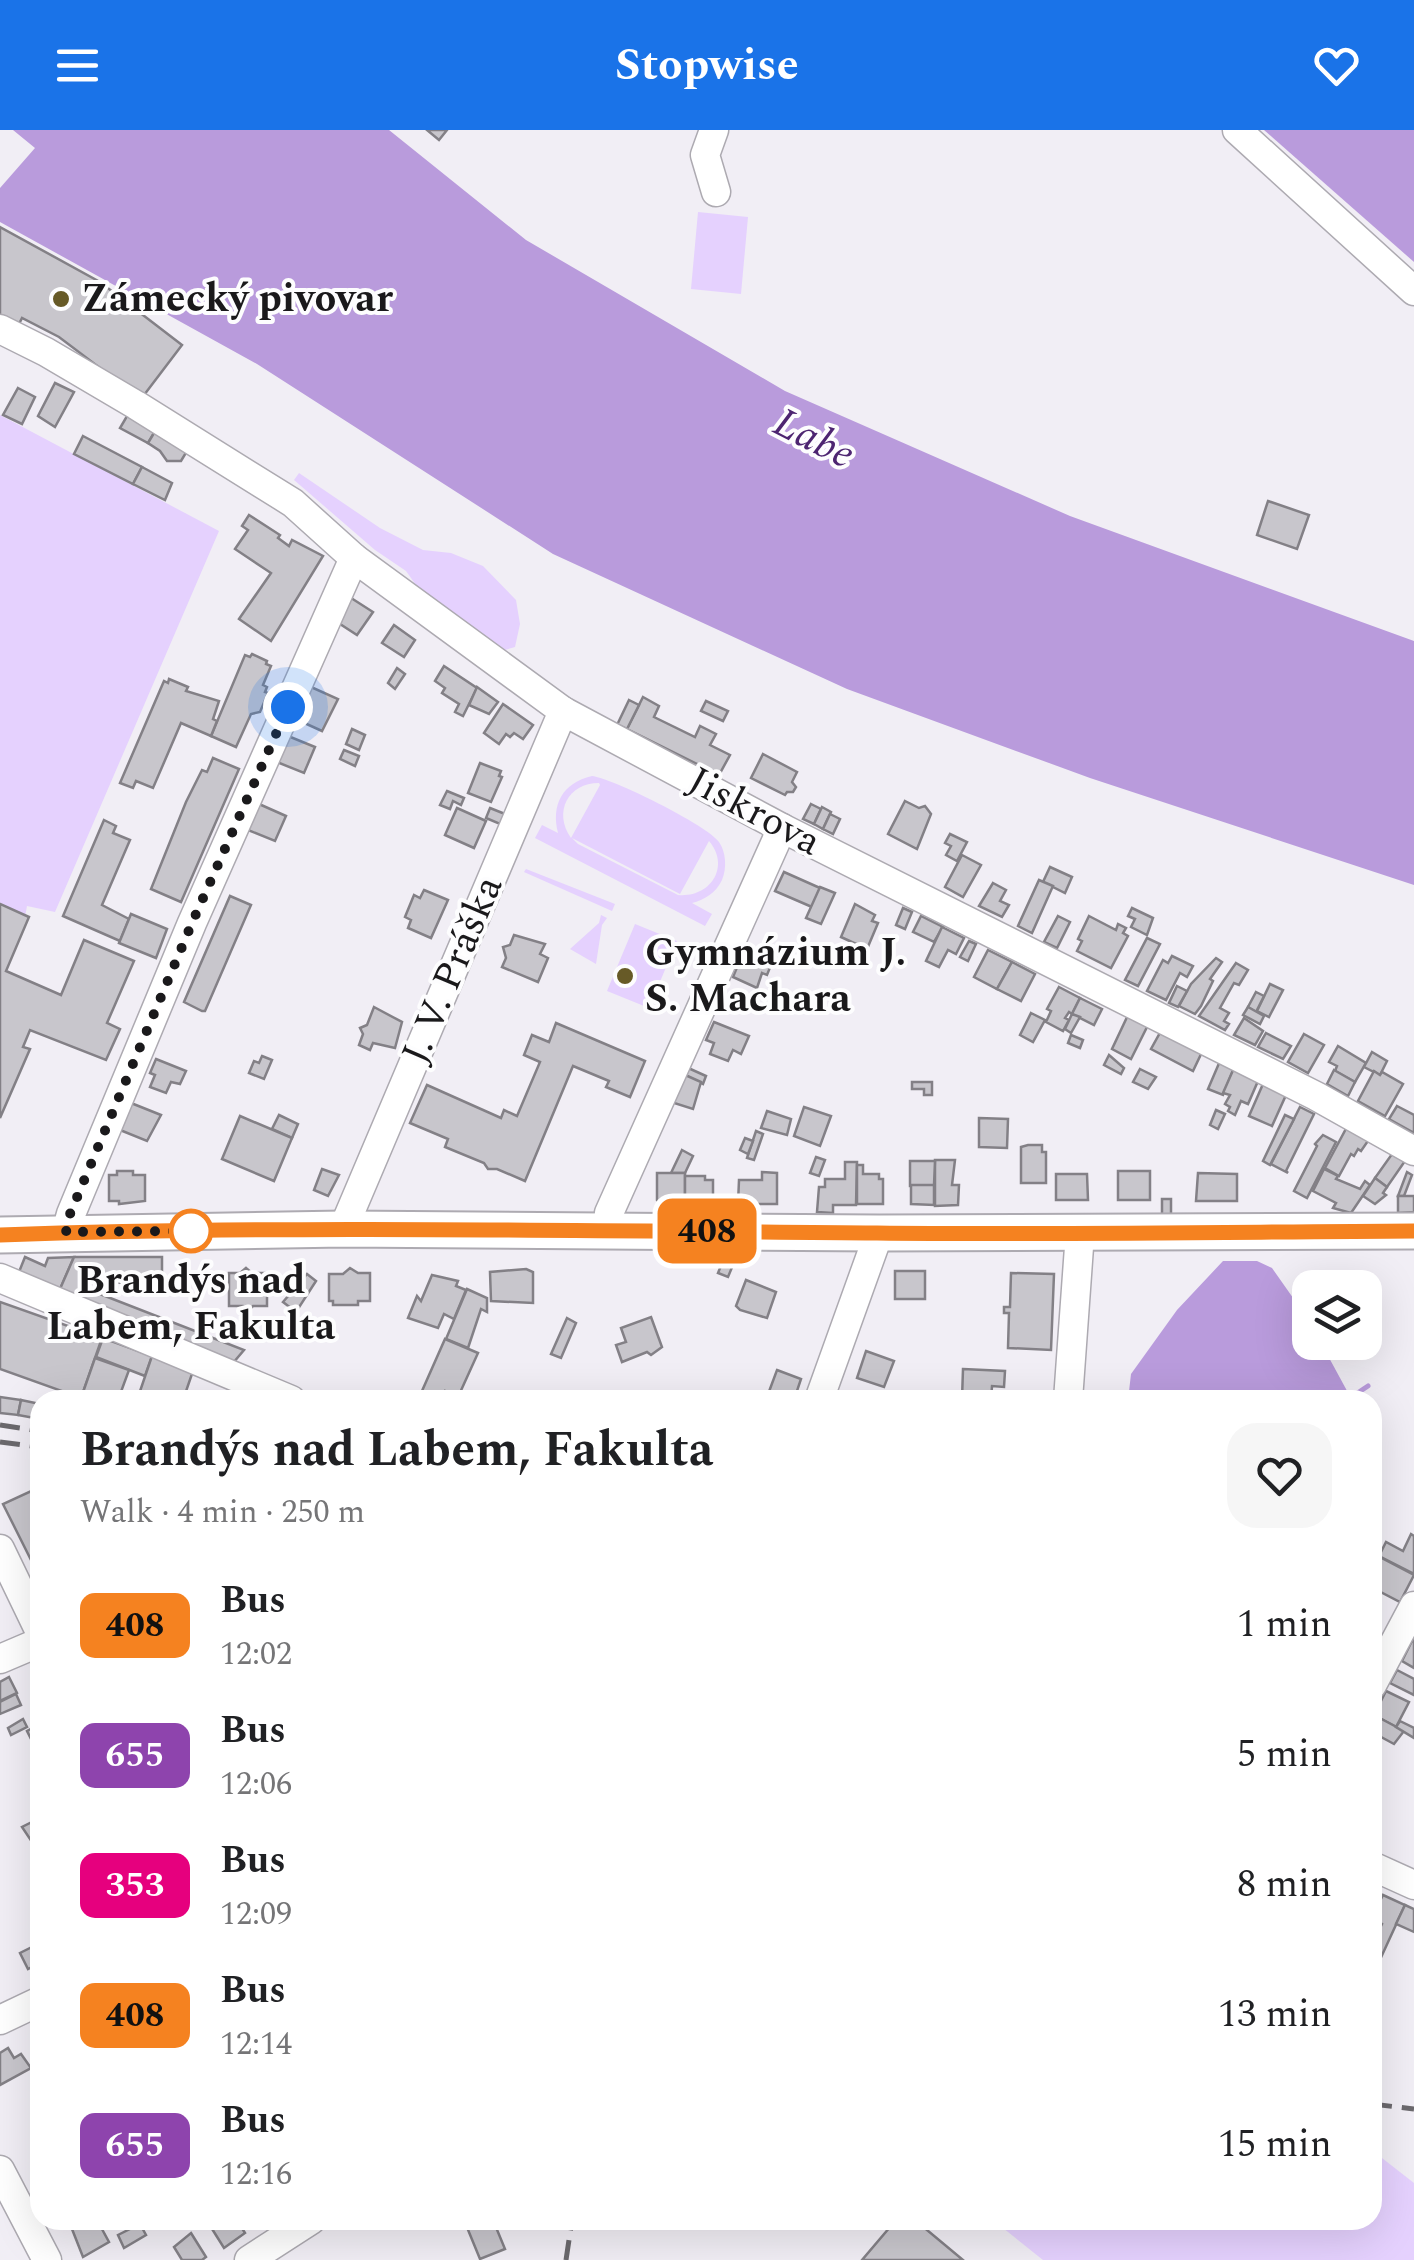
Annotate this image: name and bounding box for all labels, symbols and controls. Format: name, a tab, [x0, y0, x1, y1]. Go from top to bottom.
text: Stopwise	[615, 31, 799, 100]
icon: menu	[50, 38, 105, 93]
icon: heart	[1309, 38, 1364, 93]
place label: Zámecký pivovar	[81, 269, 393, 330]
marker: Zámecký pivovar	[50, 288, 72, 310]
water label: Labe	[762, 392, 866, 486]
your location	[263, 682, 313, 732]
street label: Jiskrova	[676, 751, 832, 873]
street label: J. V. Práška	[386, 866, 520, 1074]
place label: Gymnázium J. S. Machara	[645, 923, 906, 1030]
marker: Gymnázium J. S. Machara	[614, 965, 636, 987]
line badge: 408	[650, 1198, 764, 1264]
text: 408	[678, 1205, 736, 1258]
marker: Brandýs nad Labem, Fakulta	[170, 1210, 212, 1252]
place label: Brandýs nad Labem, Fakulta	[47, 1251, 336, 1358]
map controls	[1292, 1270, 1382, 1360]
button: layers	[1292, 1270, 1382, 1360]
text: Brandýs nad Labem, Fakulta	[80, 1414, 713, 1487]
button: heart	[1227, 1423, 1332, 1528]
text: Walk · 4 min · 250 m	[80, 1488, 365, 1537]
text: Bus	[220, 1572, 286, 1630]
text: 1 min	[1237, 1596, 1332, 1654]
text: 408	[106, 1599, 164, 1652]
text: 12:02	[220, 1630, 292, 1679]
text: Bus	[220, 1702, 286, 1760]
text: 5 min	[1237, 1726, 1332, 1784]
text: 655	[106, 1729, 164, 1782]
text: 12:06	[220, 1760, 292, 1809]
text: Bus	[220, 1832, 286, 1890]
text: 8 min	[1237, 1856, 1332, 1914]
text: 353	[106, 1859, 164, 1912]
text: 12:09	[220, 1890, 292, 1939]
text: Bus	[220, 1962, 286, 2020]
text: 13 min	[1218, 1986, 1332, 2044]
text: 408	[106, 1989, 164, 2042]
text: 12:14	[220, 2020, 292, 2069]
text: Bus	[220, 2092, 286, 2150]
text: 15 min	[1218, 2116, 1332, 2174]
text: 655	[106, 2119, 164, 2172]
text: 12:16	[220, 2150, 292, 2199]

